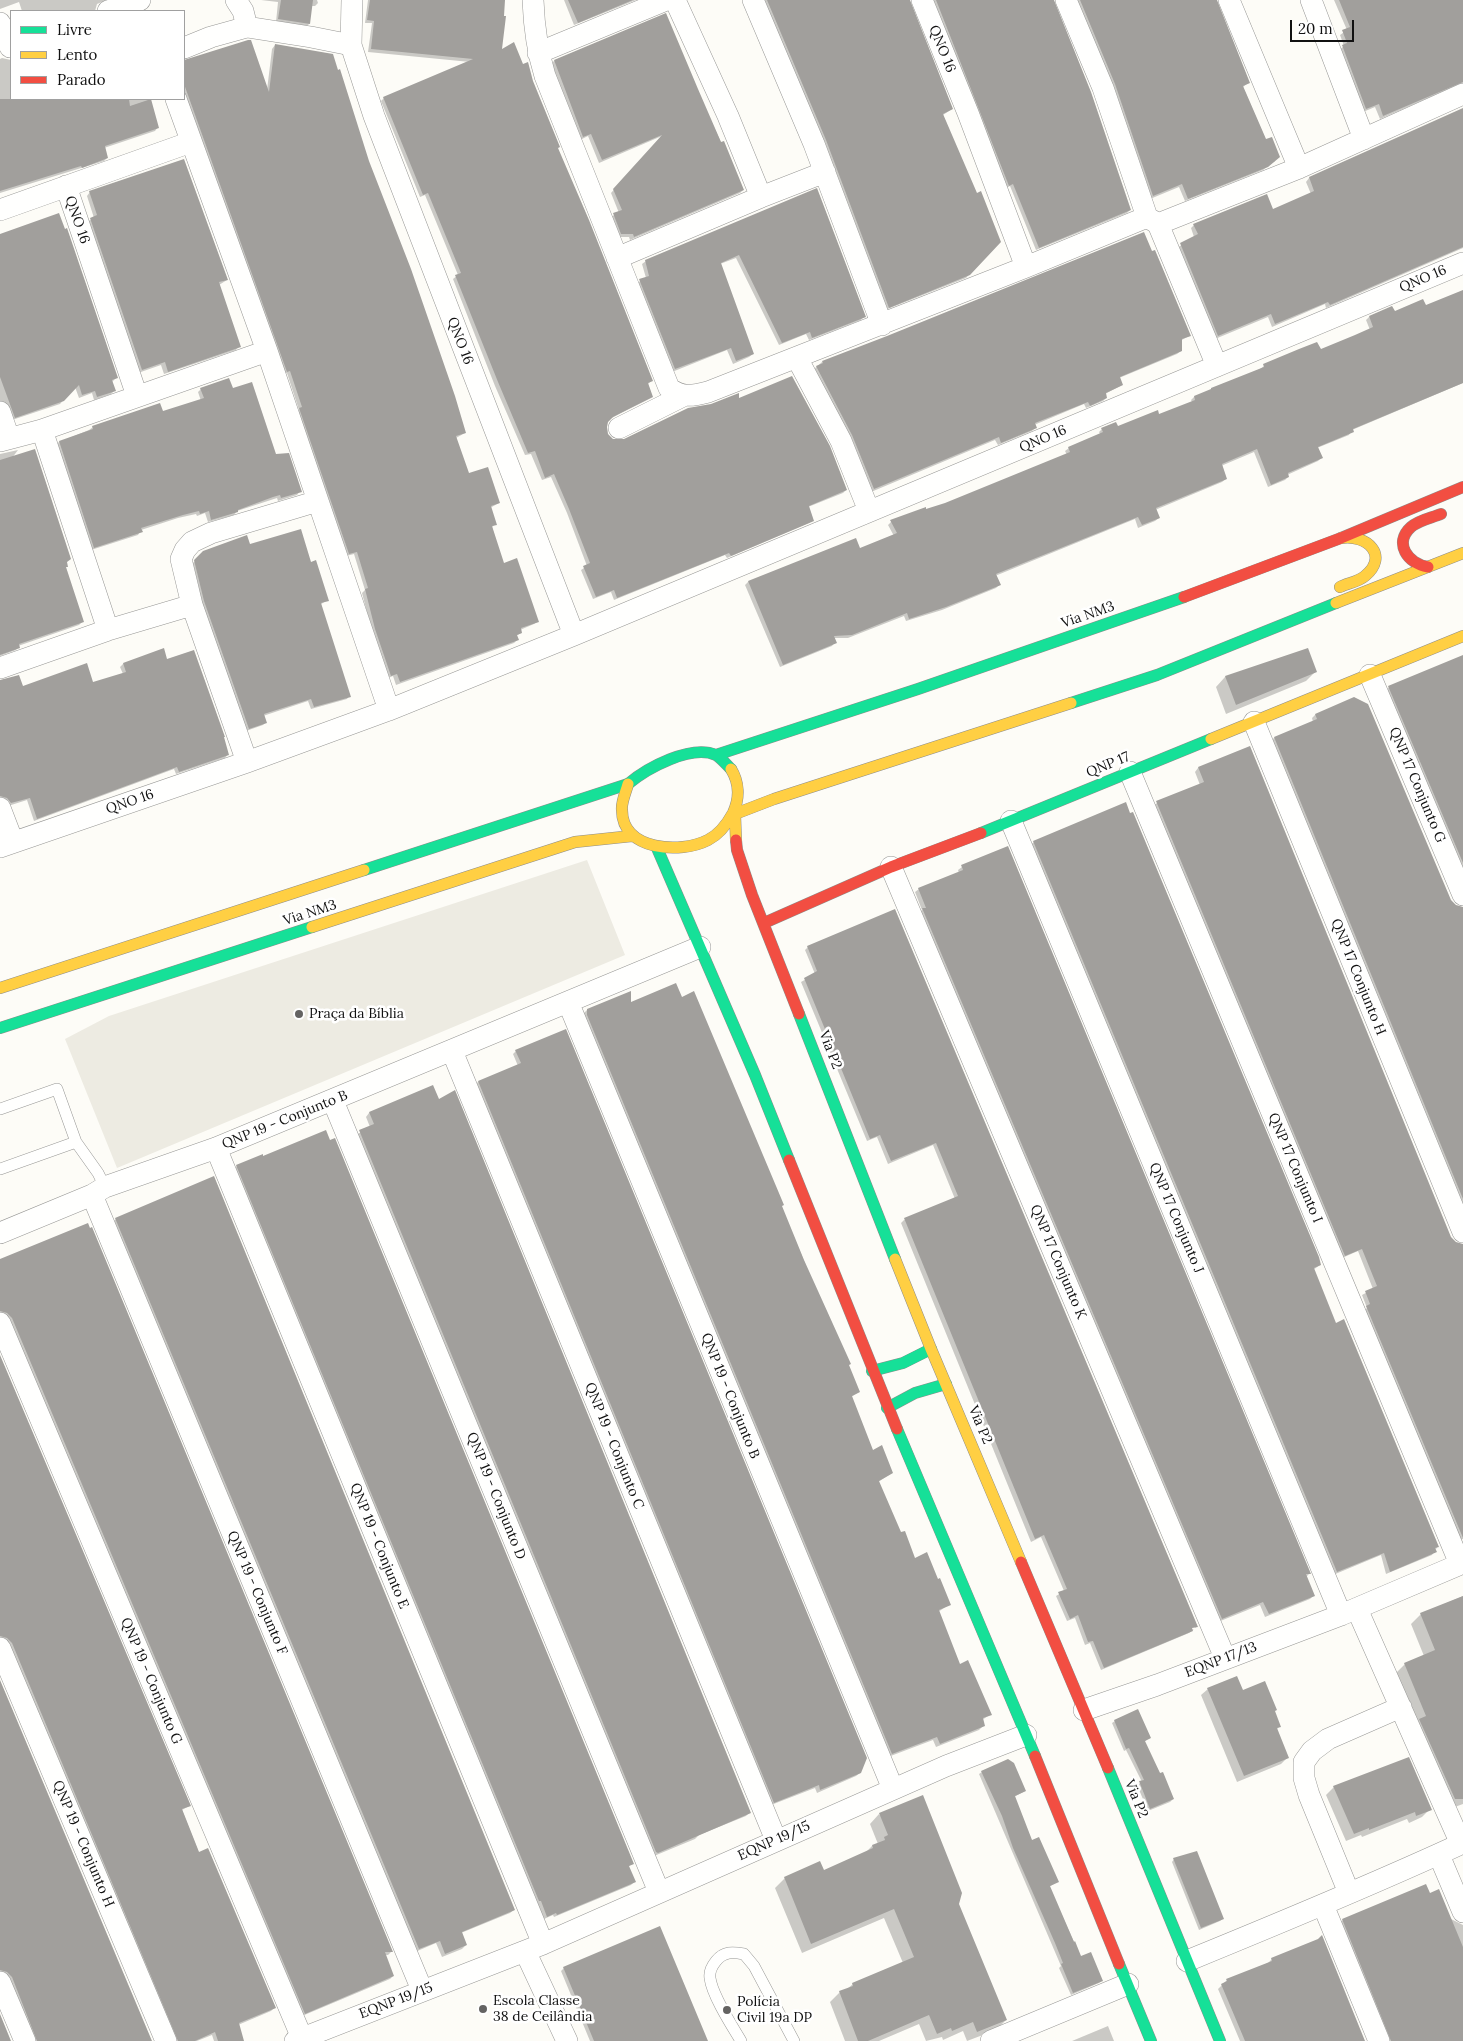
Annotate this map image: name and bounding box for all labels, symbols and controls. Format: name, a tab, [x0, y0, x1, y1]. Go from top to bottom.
legend	[10, 10, 185, 100]
scale bar	[1293, 10, 1357, 42]
text: 20 m	[1298, 19, 1333, 38]
text: Livre	[57, 20, 92, 39]
street label: QNO 16	[925, 23, 959, 75]
text: Lento	[57, 45, 97, 64]
text: Parado	[57, 70, 106, 89]
street label: QNO 16	[61, 194, 93, 246]
street label: QNO 16	[1397, 262, 1449, 296]
street label: QNO 16	[443, 315, 477, 367]
street label: QNO 16	[1017, 422, 1069, 456]
street label: Via NM3	[1059, 598, 1117, 632]
street label: QNP 17 Conjunto G	[1385, 725, 1449, 845]
street label: QNP 17	[1084, 749, 1132, 781]
street label: QNO 16	[104, 786, 156, 818]
street label: Via NM3	[281, 896, 339, 930]
street label: QNP 17 Conjunto H	[1327, 916, 1389, 1038]
place label: Praça da Bíblia	[309, 1006, 404, 1022]
marker: Praça da Bíblia	[293, 1008, 305, 1020]
street label: Via P2	[815, 1028, 845, 1072]
street label: QNP 19 - Conjunto B	[220, 1087, 350, 1153]
street label: QNP 17 Conjunto I	[1264, 1110, 1326, 1226]
street label: QNP 17 Conjunto J	[1145, 1160, 1207, 1276]
street label: QNP 17 Conjunto K	[1026, 1202, 1090, 1322]
street label: QNP 19 - Conjunto B	[697, 1331, 763, 1461]
street label: QNP 19 - Conjunto C	[581, 1380, 647, 1512]
street label: Via P2	[964, 1403, 996, 1447]
street label: QNP 19 - Conjunto D	[463, 1430, 529, 1562]
street label: QNP 19 - Conjunto E	[346, 1481, 412, 1611]
street label: QNP 19 - Conjunto F	[223, 1529, 291, 1657]
street label: QNP 19 - Conjunto G	[117, 1615, 185, 1747]
street label: EQNP 17/13	[1183, 1639, 1259, 1681]
street label: Via P2	[1121, 1777, 1151, 1821]
street label: QNP 19 - Conjunto H	[49, 1778, 117, 1910]
street label: EQNP 19/15	[735, 1818, 813, 1864]
street label: EQNP 19/15	[357, 1979, 435, 2023]
place label: Escola Classe 38 de Ceilândia	[493, 1993, 592, 2025]
place label: Polícia Civil 19a DP	[737, 1994, 812, 2026]
marker: Escola Classe 38 de Ceilândia	[477, 2003, 489, 2015]
marker: Polícia Civil 19a DP	[721, 2004, 733, 2016]

